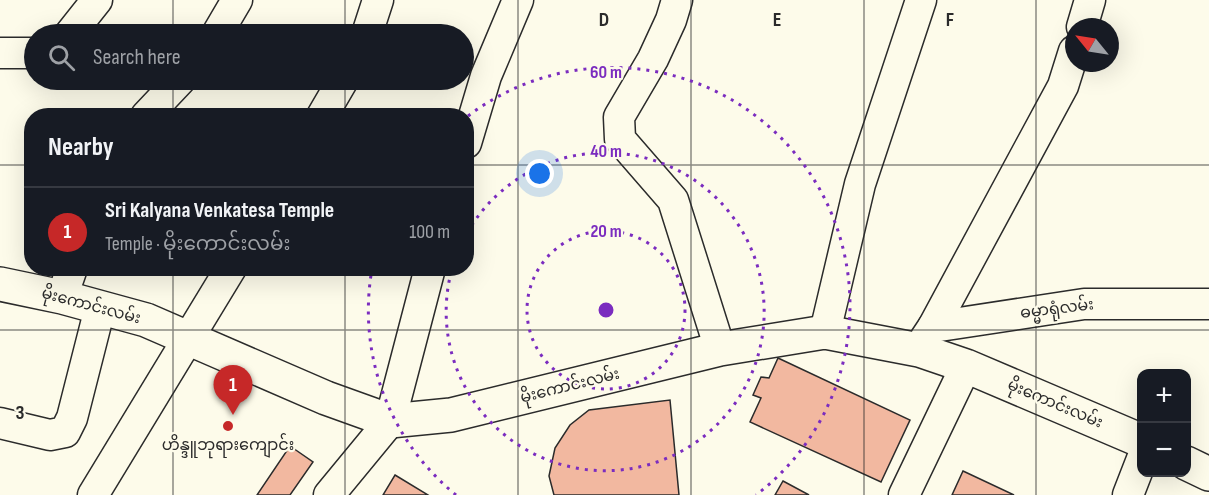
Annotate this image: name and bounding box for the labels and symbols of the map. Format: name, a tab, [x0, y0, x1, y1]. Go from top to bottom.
text: D	[599, 8, 609, 32]
text: E	[773, 8, 781, 32]
text: F	[946, 8, 954, 32]
north arrow	[1065, 18, 1119, 72]
text: 60 m	[590, 62, 622, 83]
text: 40 m	[590, 141, 622, 162]
your location	[525, 159, 554, 188]
text: 20 m	[590, 221, 622, 242]
street label: မိုးကောင်းလမ်း	[38, 281, 143, 332]
street label: ဓမ္မာရုံလမ်း	[1019, 292, 1095, 327]
centre of rings	[596, 300, 616, 320]
street label: မိုးကောင်းလမ်း	[518, 362, 623, 411]
pin: 1	[214, 366, 252, 415]
street label: မိုးကောင်းလမ်း	[1003, 373, 1107, 436]
text: 3	[16, 401, 25, 425]
marker: ဟိန္ဒူဘုရားကျောင်း	[221, 419, 235, 433]
place label: ဟိန္ဒူဘုရားကျောင်း	[162, 433, 294, 459]

